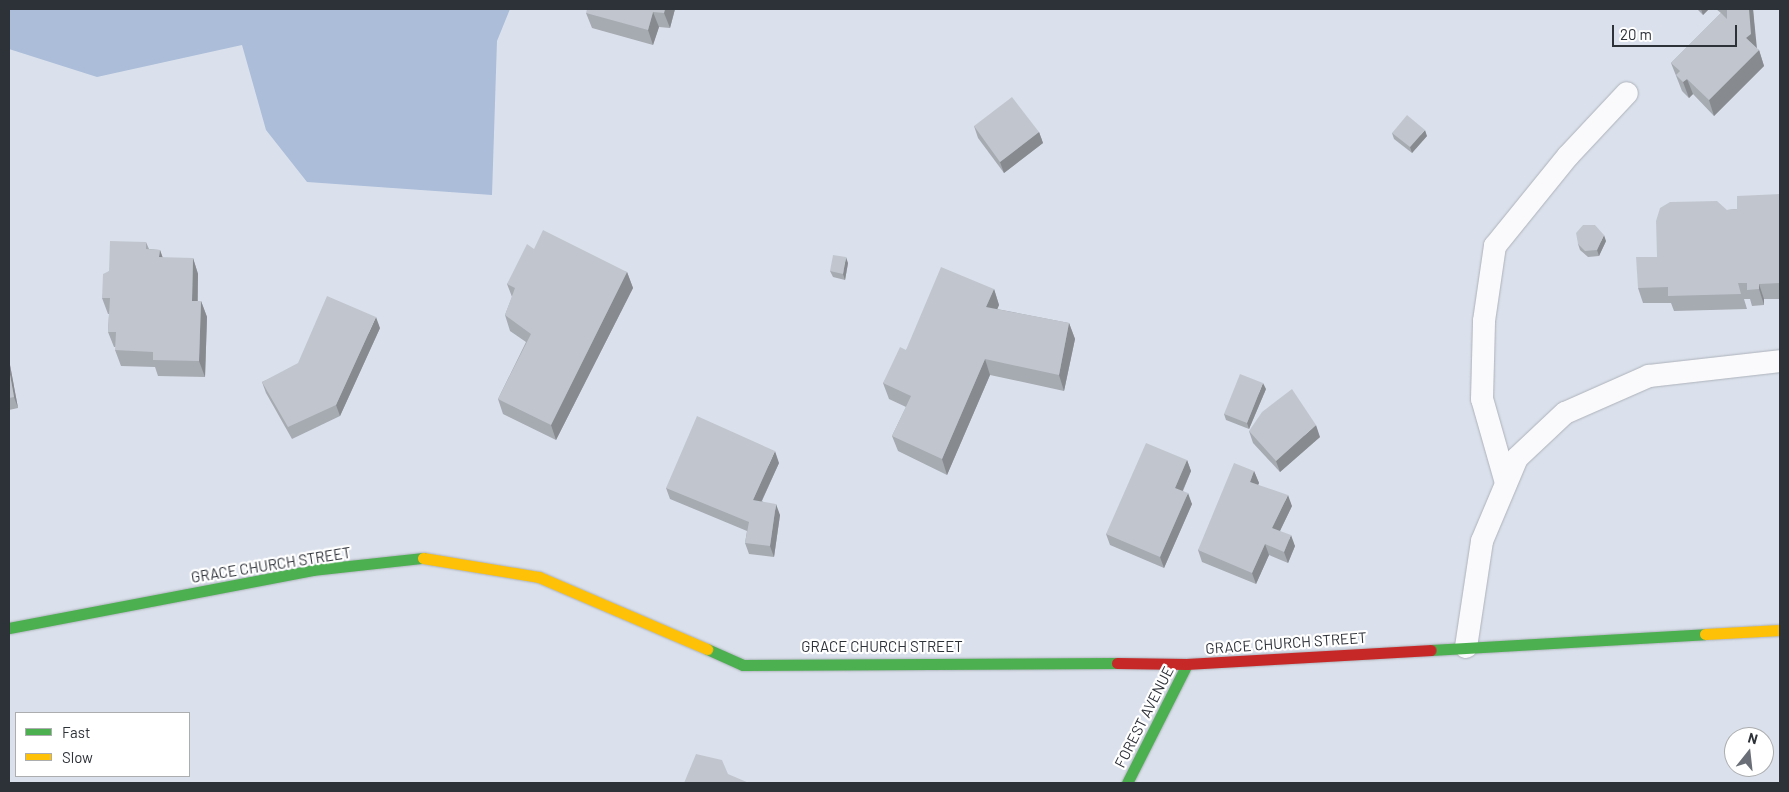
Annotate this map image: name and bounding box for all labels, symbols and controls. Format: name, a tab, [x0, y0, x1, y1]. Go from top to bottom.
scale bar	[1614, 15, 1739, 47]
text: 20 m	[1620, 25, 1652, 43]
street label: GRACE CHURCH STREET	[190, 543, 352, 587]
street label: GRACE CHURCH STREET	[1205, 628, 1367, 658]
street label: GRACE CHURCH STREET	[801, 638, 963, 656]
street label: FOREST AVENUE	[1111, 663, 1177, 771]
legend	[15, 712, 190, 777]
text: Fast	[62, 723, 90, 741]
north arrow	[1724, 727, 1774, 777]
text: N	[1746, 729, 1760, 748]
text: Slow	[62, 748, 93, 766]

